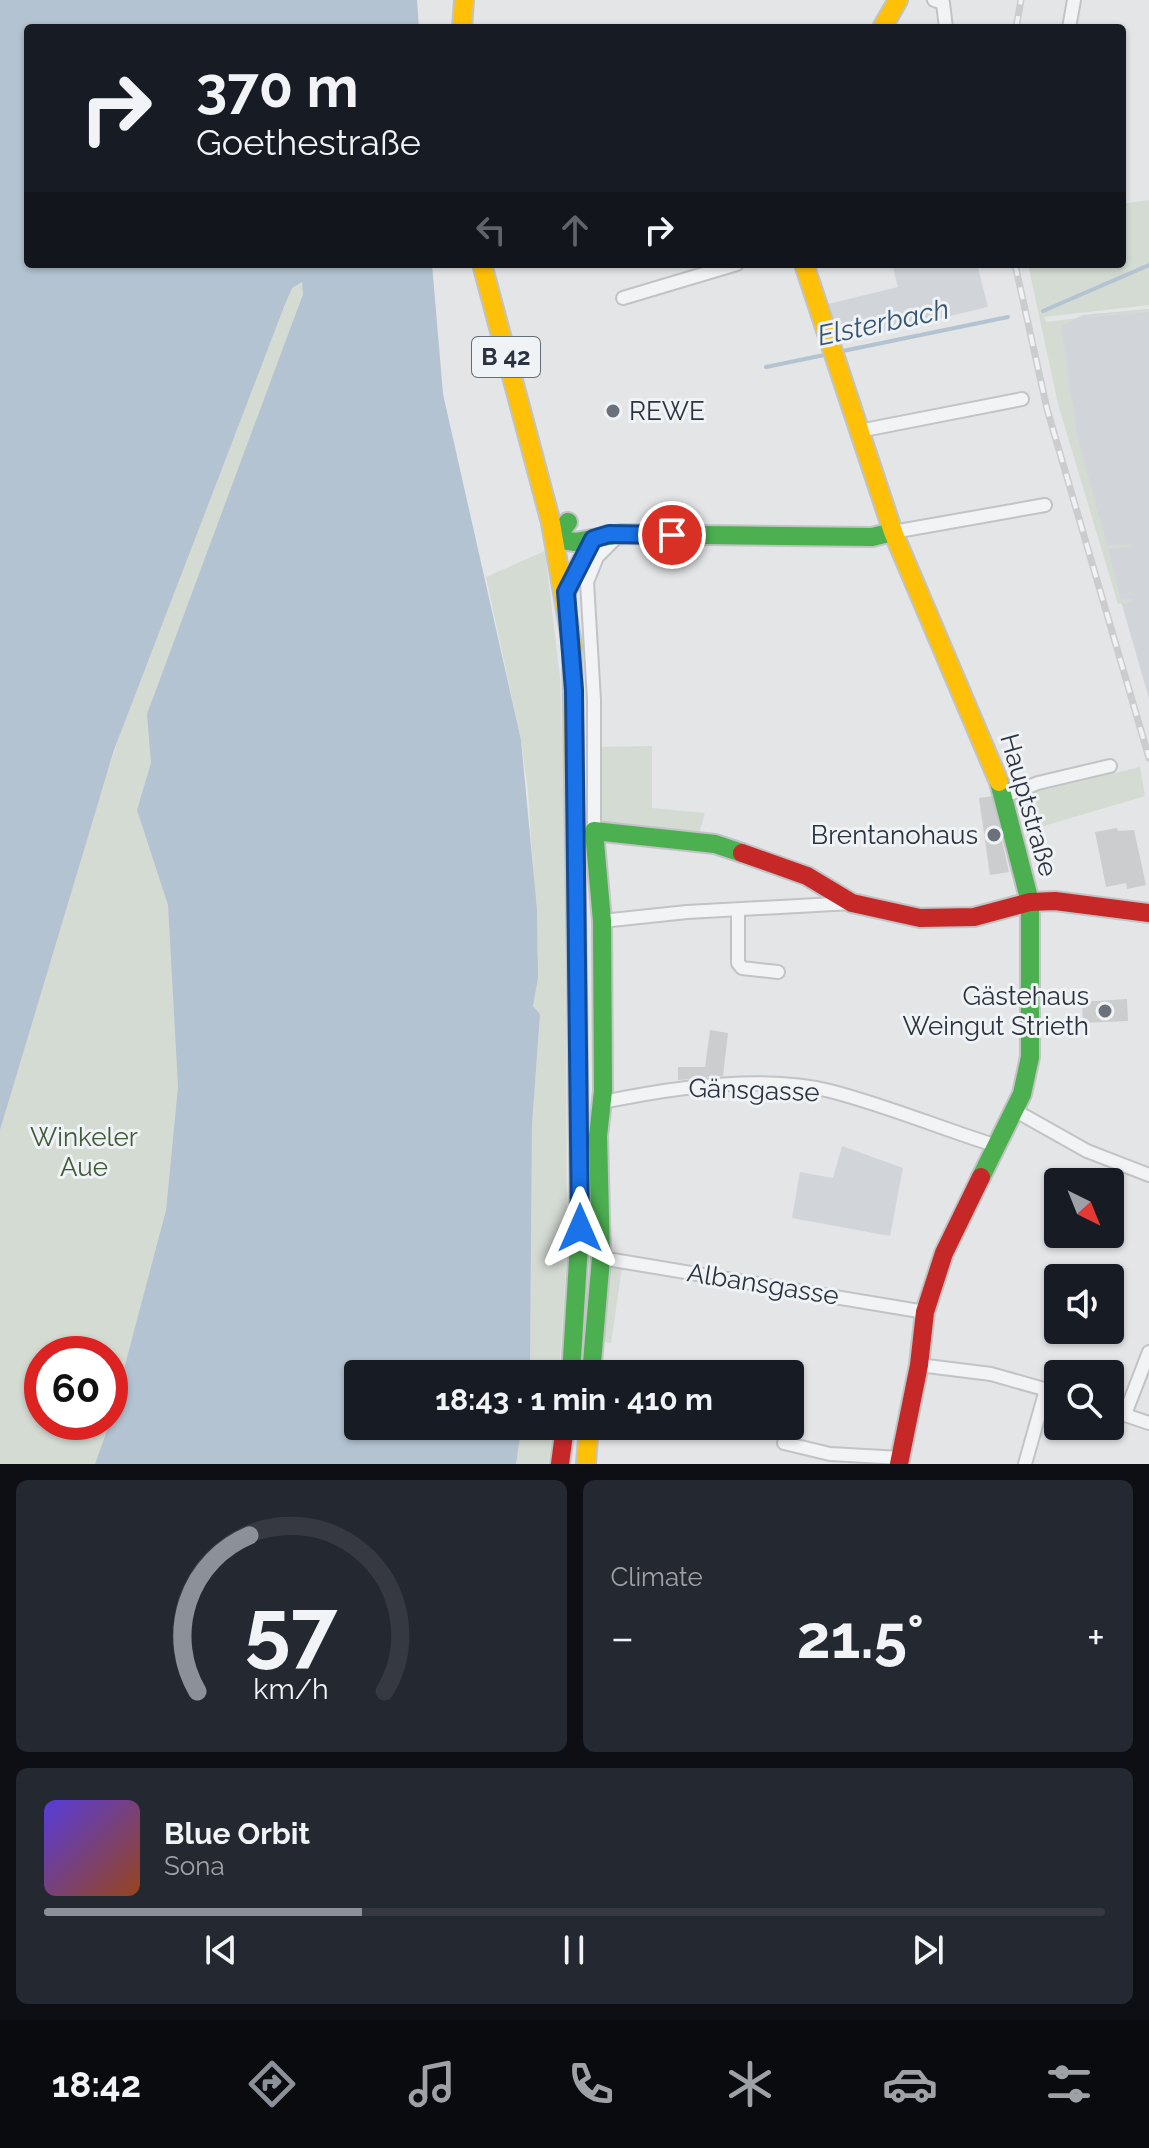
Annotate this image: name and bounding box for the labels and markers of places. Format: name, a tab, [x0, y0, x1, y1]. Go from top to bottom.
place label: REWE	[629, 396, 705, 426]
marker: REWE	[604, 402, 622, 420]
pin	[638, 501, 706, 569]
place label: Brentanohaus	[811, 820, 978, 850]
marker: Brentanohaus	[985, 826, 1003, 844]
place label: Gästehaus Weingut Strieth	[903, 981, 1089, 1041]
marker: Gästehaus Weingut Strieth	[1096, 1002, 1114, 1020]

